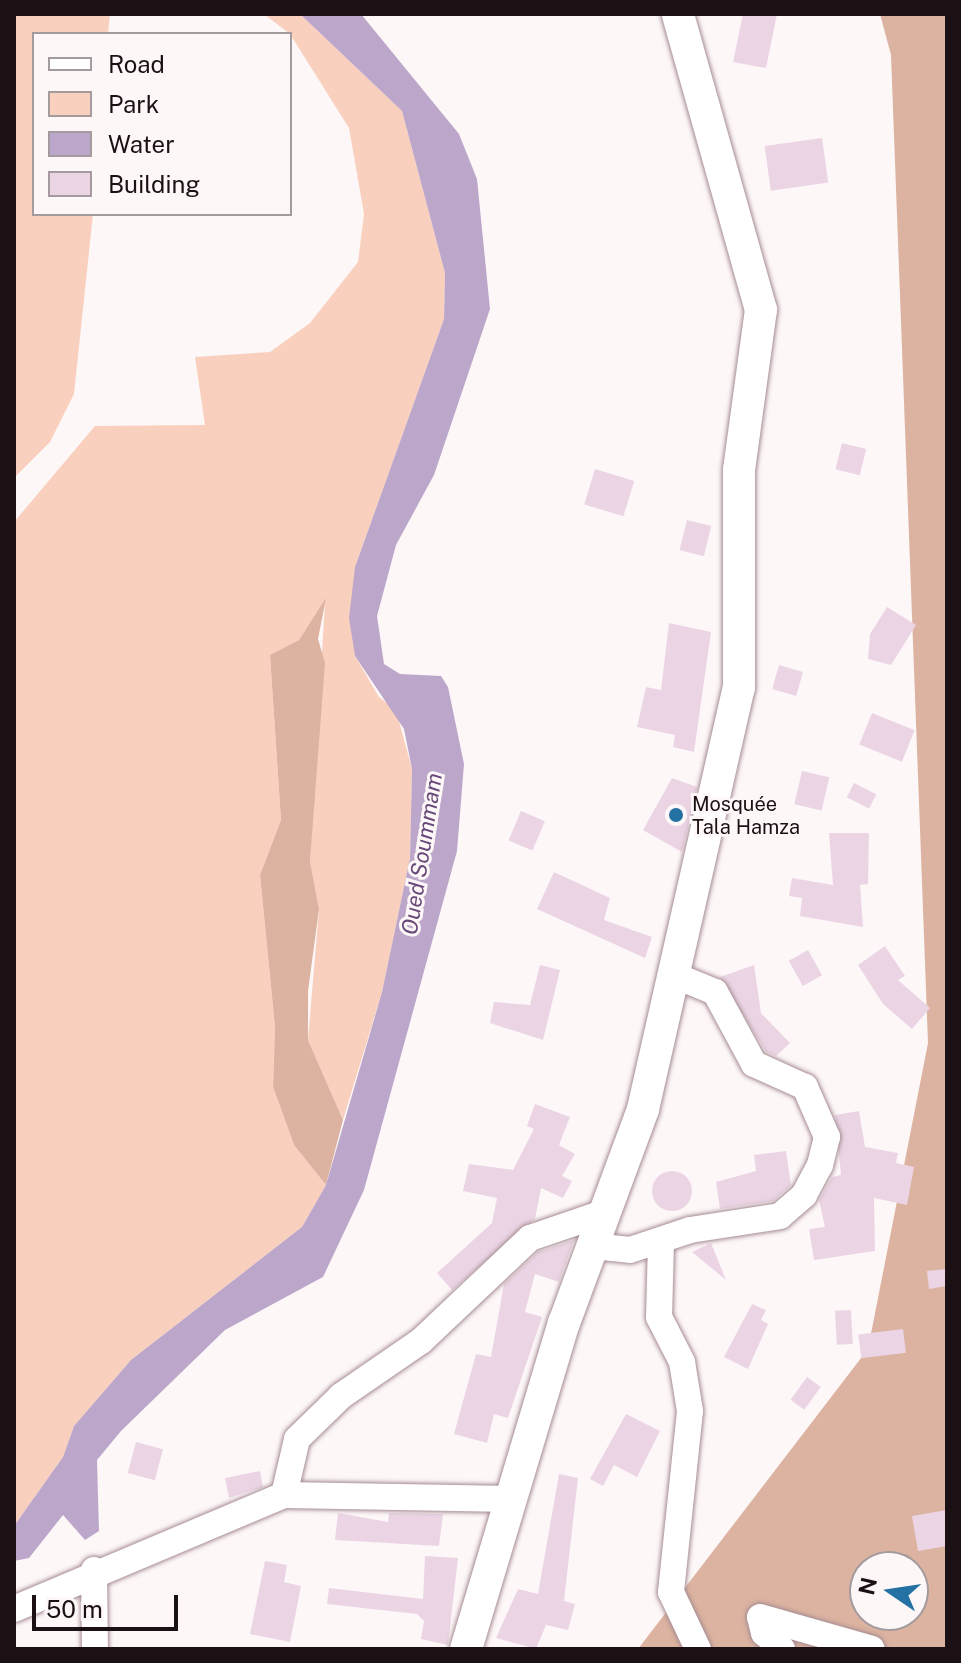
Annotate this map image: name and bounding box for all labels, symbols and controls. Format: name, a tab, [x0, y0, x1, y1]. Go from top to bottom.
legend	[32, 32, 292, 216]
text: Road	[108, 50, 165, 78]
text: Park	[108, 90, 159, 118]
text: Water	[108, 130, 175, 158]
text: Building	[108, 170, 200, 198]
water label: Oued Soummam	[396, 771, 448, 937]
place label: Mosquée Tala Hamza	[692, 792, 800, 839]
marker: Mosquée Tala Hamza	[667, 806, 685, 824]
north arrow	[849, 1551, 929, 1631]
text: N	[853, 1575, 882, 1597]
scale bar	[36, 1579, 182, 1629]
text: 50 m	[46, 1595, 103, 1623]

